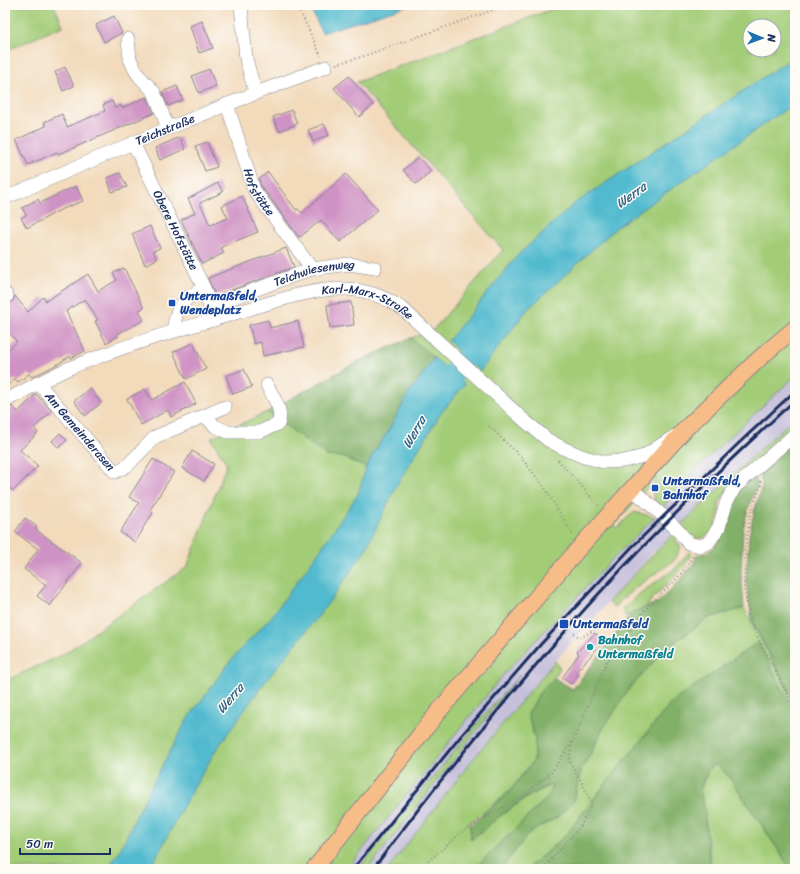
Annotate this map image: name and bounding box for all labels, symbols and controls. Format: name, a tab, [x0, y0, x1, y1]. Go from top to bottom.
north arrow	[742, 18, 782, 58]
text: N	[762, 33, 781, 43]
street label: Teichstraße	[132, 107, 198, 152]
street label: Hofstätte	[237, 165, 281, 221]
water label: Werra	[611, 175, 653, 214]
street label: Obere Hofstätte	[147, 186, 205, 274]
street label: Teichwiesenweg	[270, 253, 357, 293]
street label: Karl-Marx-Straße	[320, 278, 419, 325]
place label: Untermaßfeld, Wendeplatz	[180, 285, 258, 321]
marker: Untermaßfeld, Wendeplatz	[167, 298, 177, 308]
street label: Am Gemeinderasen	[38, 386, 121, 477]
water label: Werra	[396, 410, 433, 452]
place label: Untermaßfeld, Bahnhof	[663, 470, 741, 506]
marker: Untermaßfeld, Bahnhof	[650, 483, 660, 493]
place label: Untermaßfeld	[573, 613, 650, 635]
marker: Untermaßfeld	[558, 618, 570, 630]
place label: Bahnhof Untermaßfeld	[598, 629, 675, 665]
marker: Bahnhof Untermaßfeld	[585, 642, 595, 652]
water label: Werra	[210, 677, 251, 718]
scale bar	[20, 830, 110, 856]
text: 50 m	[26, 833, 53, 855]

